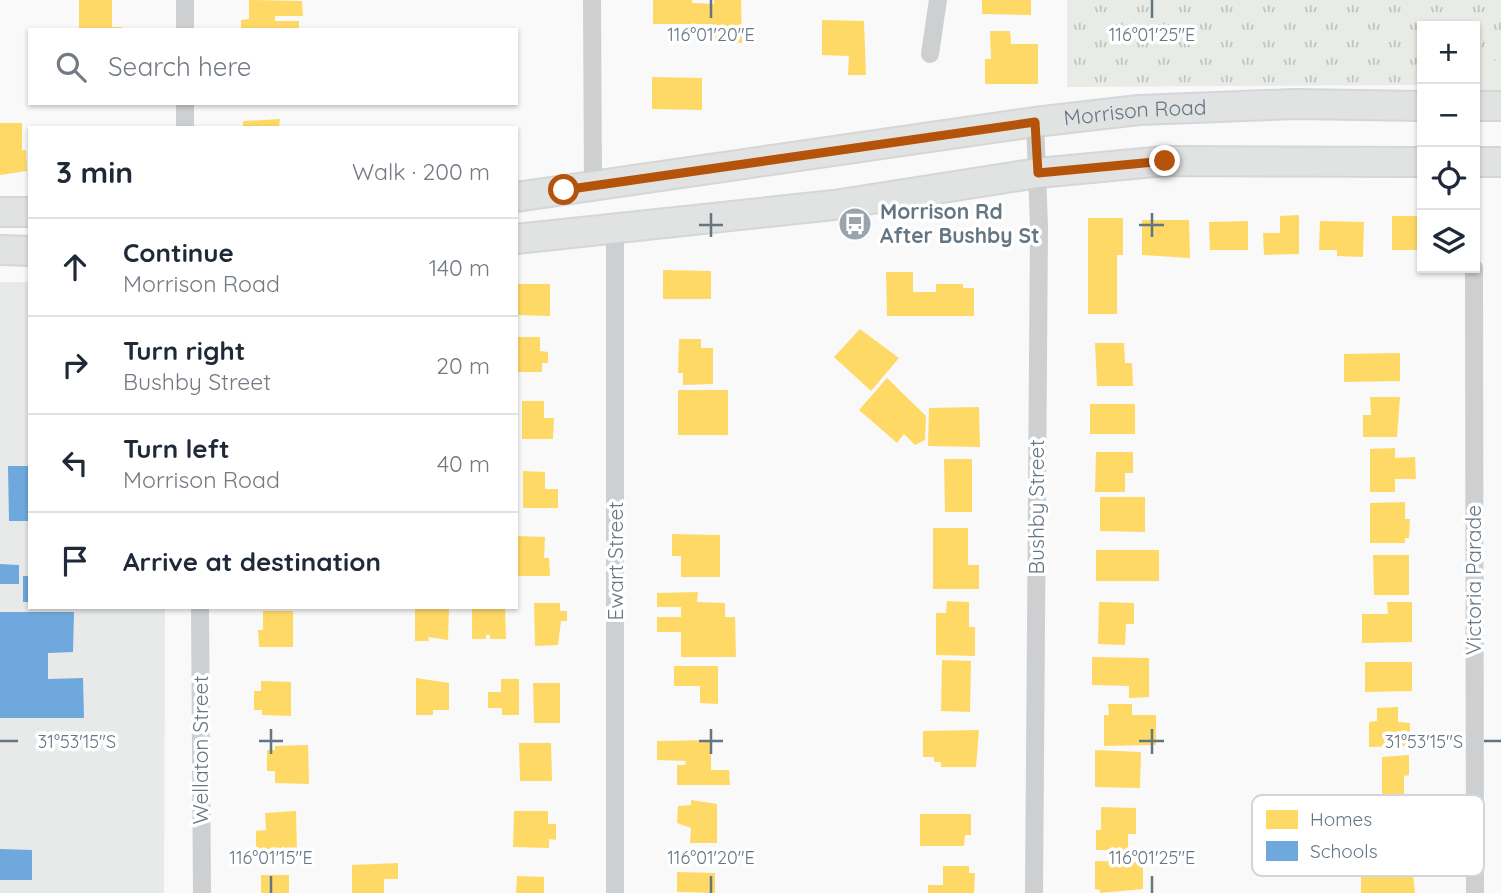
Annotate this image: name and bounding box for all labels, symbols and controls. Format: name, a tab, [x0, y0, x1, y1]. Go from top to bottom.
map controls	[1417, 21, 1480, 273]
button: +	[1417, 21, 1480, 84]
text: 116°01'20"E	[667, 23, 755, 46]
text: 116°01'25"E	[1109, 23, 1195, 46]
search box	[28, 28, 518, 105]
icon: search	[52, 48, 90, 86]
text: Search here	[108, 50, 252, 83]
button: −	[1417, 84, 1480, 147]
street label: Morrison Road	[1062, 93, 1207, 131]
route end	[1149, 145, 1180, 176]
button: locate	[1417, 147, 1480, 210]
text: 3 min	[56, 153, 133, 191]
text: Walk · 200 m	[352, 157, 490, 186]
route start	[548, 174, 579, 205]
place label: Morrison Rd After Bushby St	[880, 198, 1040, 248]
bus stop icon: Morrison Rd After Bushby St	[836, 205, 874, 243]
button: layers	[1417, 210, 1480, 273]
text: Continue	[123, 236, 234, 269]
icon: ahead	[56, 248, 94, 286]
text: 140 m	[429, 253, 490, 282]
text: Morrison Road	[123, 269, 280, 298]
text: Turn right	[123, 334, 245, 367]
icon: right	[56, 346, 94, 384]
text: 20 m	[436, 351, 490, 380]
text: Bushby Street	[123, 367, 271, 396]
text: Turn left	[123, 432, 230, 465]
street label: Bushby Street	[1023, 439, 1049, 575]
icon: left	[56, 444, 94, 482]
text: 40 m	[437, 449, 490, 478]
text: Morrison Road	[123, 465, 280, 494]
street label: Ewart Street	[602, 502, 628, 620]
street label: Victoria Parade	[1460, 505, 1486, 655]
icon: arrive	[56, 542, 94, 580]
text: Arrive at destination	[123, 545, 381, 578]
street label: Wellaton Street	[187, 675, 213, 825]
text: 31°53'15"S	[38, 730, 116, 753]
text: 31°53'15"S	[1385, 730, 1463, 753]
legend	[1252, 795, 1484, 876]
text: Homes	[1310, 807, 1372, 831]
text: Schools	[1310, 839, 1378, 863]
text: 116°01'15"E	[229, 846, 313, 869]
text: 116°01'20"E	[667, 846, 755, 869]
text: 116°01'25"E	[1109, 846, 1195, 869]

